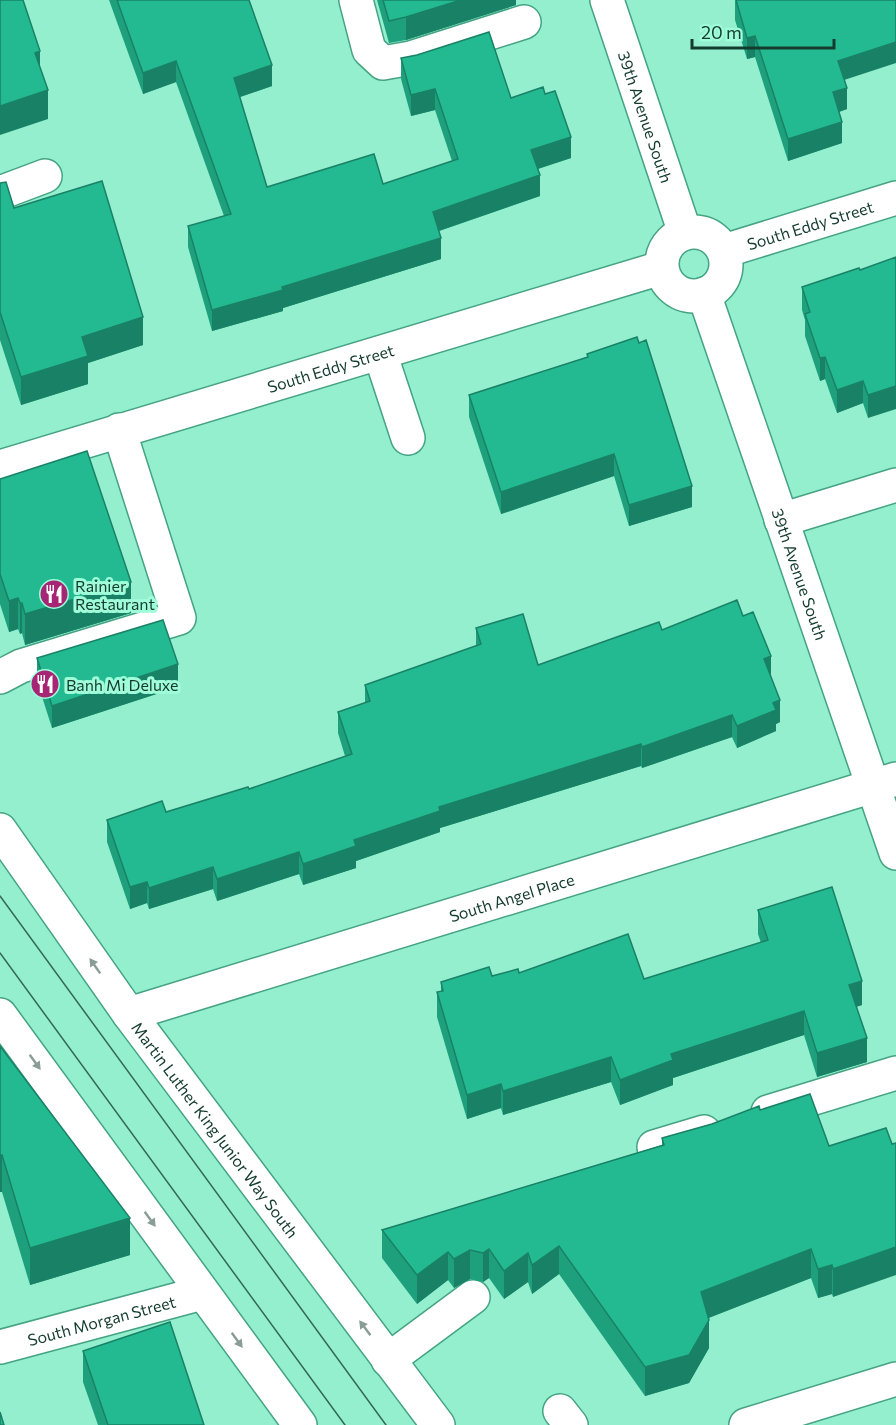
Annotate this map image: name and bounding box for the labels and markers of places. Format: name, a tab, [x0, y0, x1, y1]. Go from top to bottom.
place label: Rainier Restaurant	[75, 576, 156, 613]
restaurant icon: Rainier Restaurant	[38, 578, 70, 610]
restaurant icon: Banh Mi Deluxe	[29, 668, 61, 700]
place label: Banh Mi Deluxe	[66, 675, 178, 694]

